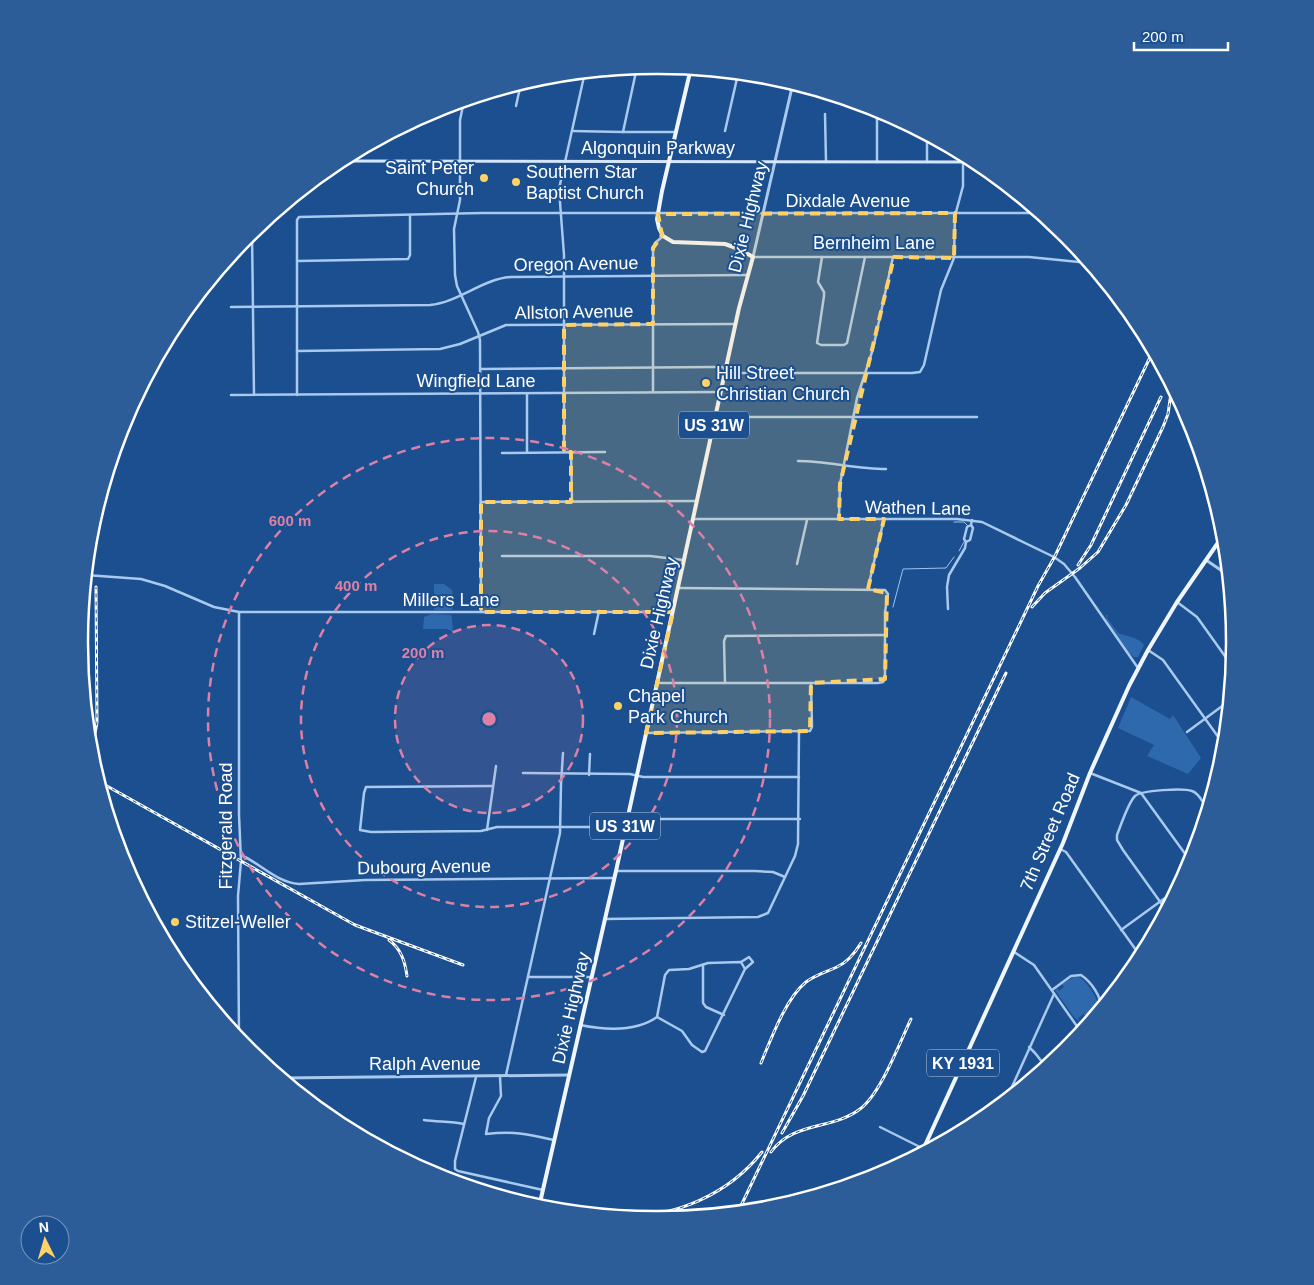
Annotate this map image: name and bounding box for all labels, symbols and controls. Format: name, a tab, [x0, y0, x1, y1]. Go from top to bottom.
scale bar	[1134, 20, 1228, 52]
text: 200 m	[1142, 28, 1184, 45]
street label: Algonquin Parkway	[581, 138, 735, 158]
place label: Saint Peter Church	[385, 158, 474, 199]
street label: Dixie Highway	[725, 159, 771, 275]
place label: Southern Star Baptist Church	[526, 162, 644, 203]
marker: Saint Peter Church	[478, 172, 490, 184]
marker: Southern Star Baptist Church	[510, 176, 522, 188]
street label: Dixdale Avenue	[786, 191, 910, 211]
street label: Bernheim Lane	[813, 233, 935, 253]
street label: Oregon Avenue	[513, 253, 639, 275]
street label: Allston Avenue	[514, 301, 634, 323]
place label: Hill Street Christian Church	[716, 363, 850, 404]
street label: Wingfield Lane	[416, 371, 536, 391]
marker: Hill Street Christian Church	[700, 377, 712, 389]
road number: US 31W	[679, 412, 749, 438]
street label: Wathen Lane	[865, 497, 971, 519]
text: 600 m	[269, 512, 311, 529]
street label: Dixie Highway	[636, 555, 682, 671]
text: 400 m	[335, 577, 377, 594]
street label: Millers Lane	[402, 590, 500, 610]
text: 200 m	[402, 644, 444, 661]
place label: Chapel Park Church	[628, 686, 728, 727]
marker: Chapel Park Church	[612, 700, 624, 712]
centre of rings	[480, 710, 498, 728]
street label: Fitzgerald Road	[216, 762, 236, 890]
street label: 7th Street Road	[1016, 770, 1084, 894]
road number: US 31W	[590, 812, 660, 839]
street label: Dubourg Avenue	[357, 856, 491, 878]
place label: Stitzel-Weller	[185, 912, 291, 932]
marker: Stitzel-Weller	[169, 916, 181, 928]
street label: Dixie Highway	[548, 950, 594, 1066]
road number: KY 1931	[927, 1050, 999, 1076]
street label: Ralph Avenue	[369, 1054, 481, 1074]
north arrow	[20, 1215, 70, 1265]
text: N	[38, 1219, 50, 1235]

